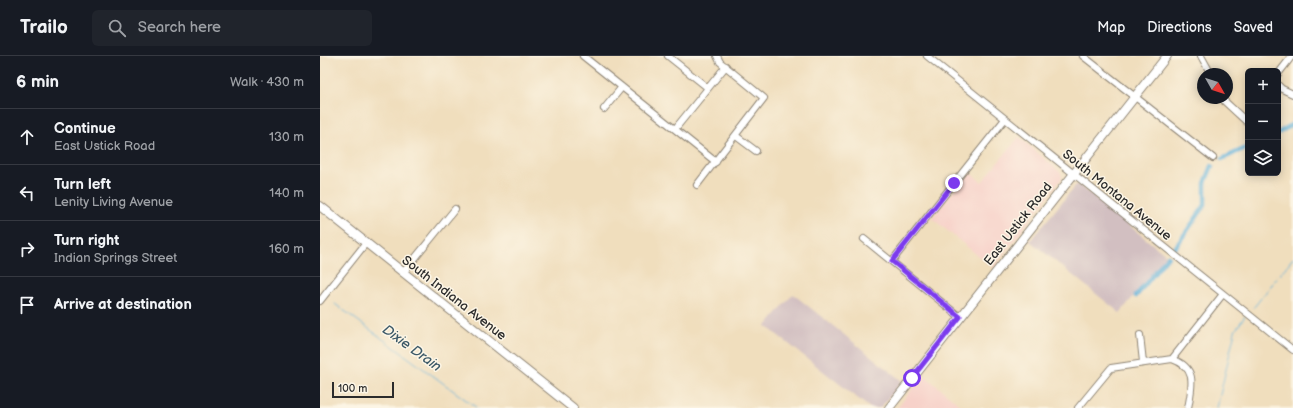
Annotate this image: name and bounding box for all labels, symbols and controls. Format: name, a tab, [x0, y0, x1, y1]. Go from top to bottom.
search box	[92, 10, 372, 46]
text: Trailo	[20, 16, 68, 39]
icon: search	[106, 17, 128, 39]
text: Search here	[138, 18, 221, 37]
text: Map	[1097, 19, 1125, 36]
text: Directions	[1147, 19, 1212, 36]
text: Saved	[1234, 19, 1273, 36]
north arrow	[1197, 68, 1233, 104]
map controls	[1245, 68, 1281, 176]
button: +	[1245, 68, 1281, 104]
text: 6 min	[16, 72, 59, 92]
text: Walk · 430 m	[230, 74, 304, 90]
button: −	[1245, 104, 1281, 140]
text: Continue	[54, 119, 116, 138]
icon: ahead	[16, 126, 38, 148]
text: 130 m	[269, 129, 304, 145]
text: East Ustick Road	[54, 138, 155, 154]
button: layers	[1245, 140, 1281, 176]
street label: South Montana Avenue	[1059, 146, 1175, 244]
route end	[945, 174, 963, 192]
text: Turn left	[54, 175, 111, 194]
street label: East Ustick Road	[981, 179, 1055, 269]
icon: left	[16, 182, 38, 204]
text: 140 m	[269, 185, 304, 201]
text: Lenity Living Avenue	[54, 194, 173, 210]
text: Turn right	[54, 231, 119, 250]
icon: right	[16, 238, 38, 260]
text: 160 m	[269, 241, 304, 257]
text: Indian Springs Street	[54, 250, 177, 266]
street label: South Indiana Avenue	[399, 252, 510, 344]
icon: arrive	[16, 294, 38, 316]
text: Arrive at destination	[54, 295, 192, 314]
water label: Dixie Drain	[379, 321, 445, 375]
route start	[903, 369, 921, 387]
scale bar	[332, 380, 394, 399]
text: 100 m	[338, 382, 367, 395]

